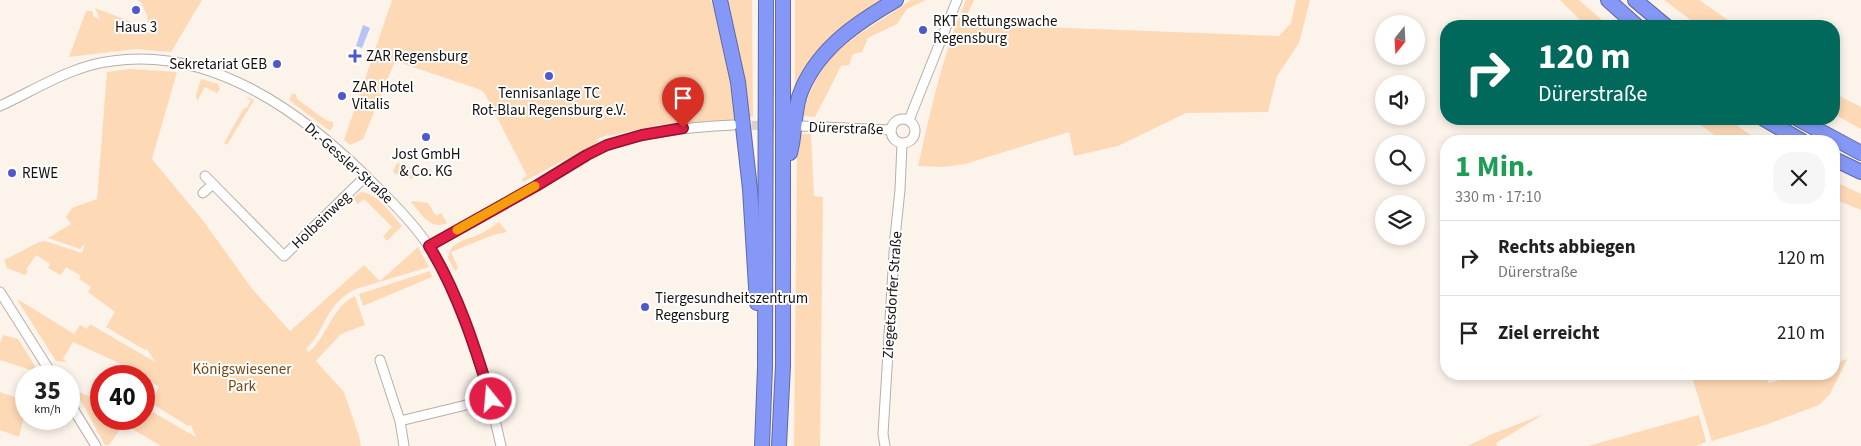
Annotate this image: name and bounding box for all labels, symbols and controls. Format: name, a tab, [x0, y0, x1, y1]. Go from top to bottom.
marker: Haus 3	[130, 4, 142, 16]
place label: RKT Rettungswache Regensburg	[933, 11, 1057, 49]
north arrow	[1375, 15, 1425, 65]
map controls	[1375, 15, 1425, 245]
place label: Haus 3	[115, 17, 157, 38]
marker: RKT Rettungswache Regensburg	[917, 24, 929, 36]
text: 120 m	[1538, 32, 1630, 82]
icon: right	[1455, 40, 1520, 105]
place label: ZAR Regensburg	[366, 46, 468, 67]
marker: ZAR Regensburg	[348, 49, 362, 63]
place label: Sekretariat GEB	[169, 54, 267, 75]
marker: Sekretariat GEB	[271, 58, 283, 70]
marker: Tennisanlage TC Rot-Blau Regensburg e.V.	[543, 70, 555, 82]
button: sound	[1375, 75, 1425, 125]
place label: ZAR Hotel Vitalis	[352, 77, 414, 115]
pin	[662, 77, 704, 128]
text: Dürerstraße	[1538, 78, 1647, 110]
place label: Tennisanlage TC Rot-Blau Regensburg e.V.	[472, 83, 626, 121]
icon: arrive	[669, 84, 697, 112]
marker: ZAR Hotel Vitalis	[336, 90, 348, 102]
street label: Dürerstraße	[808, 117, 884, 140]
street label: Dr.-Gessler-Straße	[300, 118, 398, 209]
marker: Jost GmbH & Co. KG	[420, 131, 432, 143]
button: search	[1375, 135, 1425, 185]
place label: Jost GmbH & Co. KG	[391, 144, 461, 182]
text: 1 Min.	[1455, 145, 1534, 188]
button: close	[1773, 152, 1825, 204]
place label: REWE	[22, 163, 58, 184]
marker: REWE	[6, 167, 18, 179]
street label: Holbeinweg	[287, 186, 356, 254]
text: 330 m · 17:10	[1455, 186, 1542, 208]
button: layers	[1375, 195, 1425, 245]
street label: Ziegetsdorfer Straße	[878, 231, 907, 359]
text: Rechts abbiegen	[1498, 234, 1636, 261]
icon: right	[1455, 244, 1483, 272]
text: 120 m	[1777, 245, 1825, 272]
text: Dürerstraße	[1498, 261, 1578, 283]
place label: Tiergesundheitszentrum Regensburg	[655, 288, 808, 326]
marker: Tiergesundheitszentrum Regensburg	[639, 301, 651, 313]
icon: arrive	[1455, 319, 1483, 347]
text: Ziel erreicht	[1498, 320, 1599, 347]
text: 210 m	[1777, 320, 1825, 347]
park label: Königswiesener Park	[193, 359, 292, 397]
speed limit sign: 40	[90, 365, 155, 430]
position arrow	[464, 372, 516, 424]
text: 35	[34, 373, 61, 409]
text: km/h	[34, 401, 61, 418]

